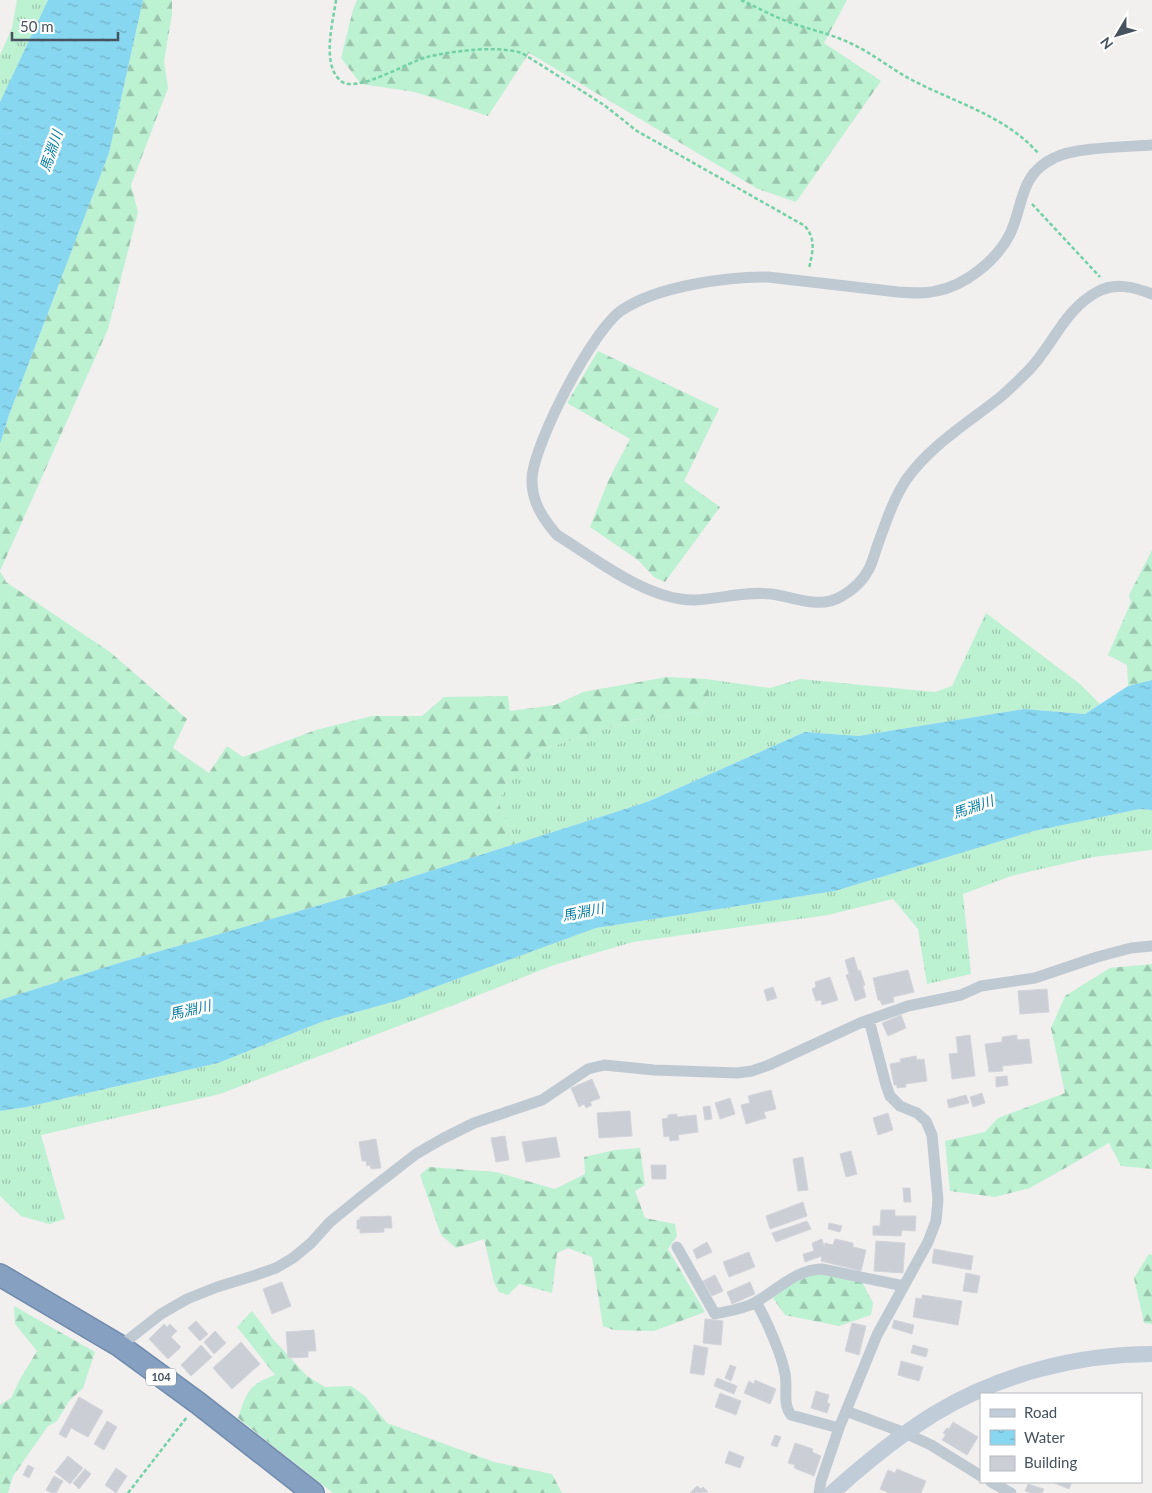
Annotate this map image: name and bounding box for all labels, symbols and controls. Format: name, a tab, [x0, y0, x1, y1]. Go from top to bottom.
scale bar	[12, 10, 119, 42]
north arrow	[1092, 10, 1142, 60]
text: 50 m	[20, 17, 54, 35]
text: N	[1096, 34, 1116, 53]
water label: 馬淵川	[36, 126, 66, 173]
water label: 馬淵川	[950, 791, 997, 821]
water label: 馬淵川	[561, 899, 607, 924]
water label: 馬淵川	[168, 996, 214, 1023]
road number: 104	[146, 1368, 176, 1385]
legend	[980, 1393, 1142, 1483]
text: Road	[1024, 1403, 1057, 1421]
text: Water	[1024, 1428, 1065, 1446]
text: Building	[1024, 1453, 1077, 1471]

